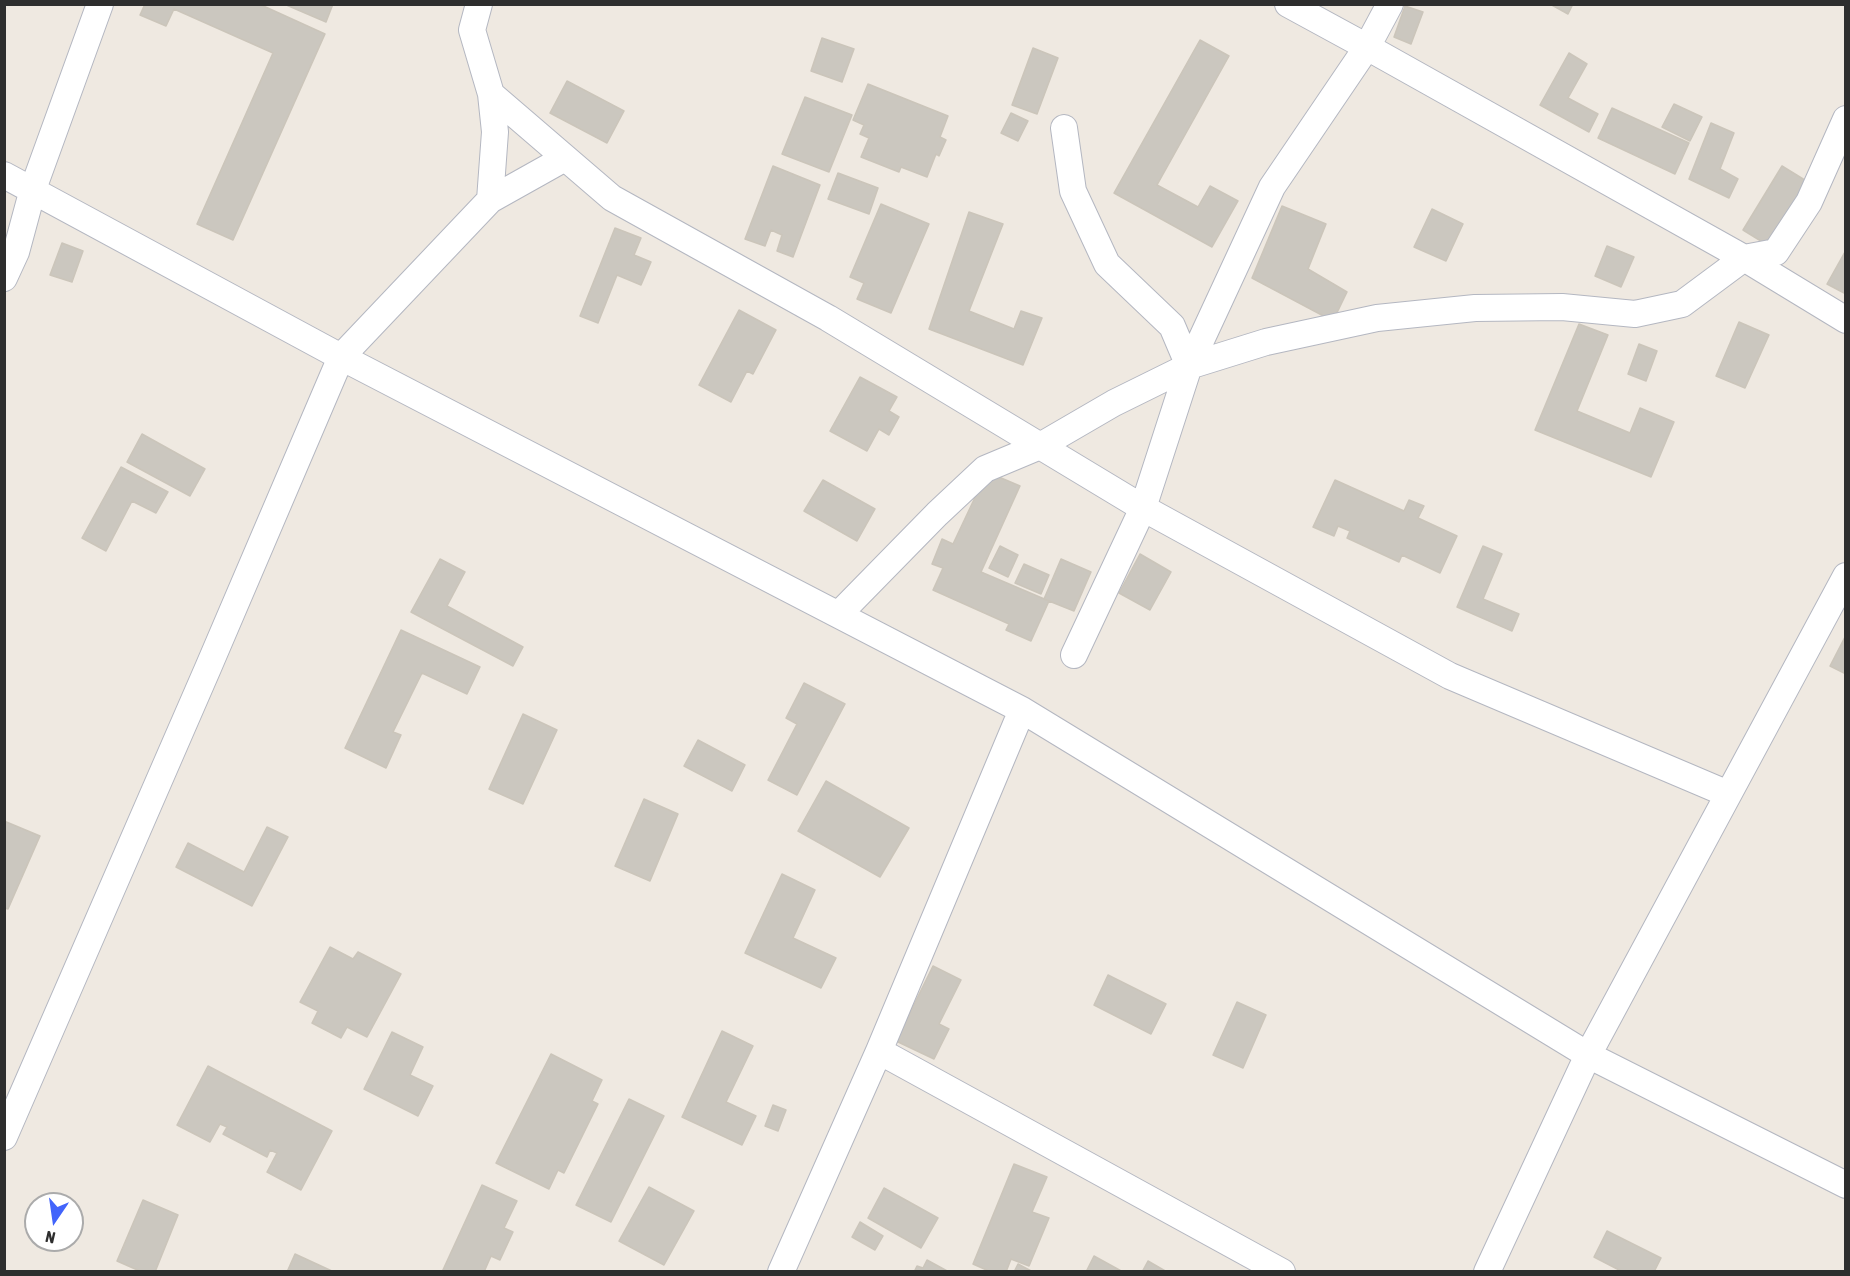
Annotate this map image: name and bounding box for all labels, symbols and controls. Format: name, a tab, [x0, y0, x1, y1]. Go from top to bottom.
north arrow	[24, 1192, 84, 1252]
text: N	[44, 1228, 57, 1247]

